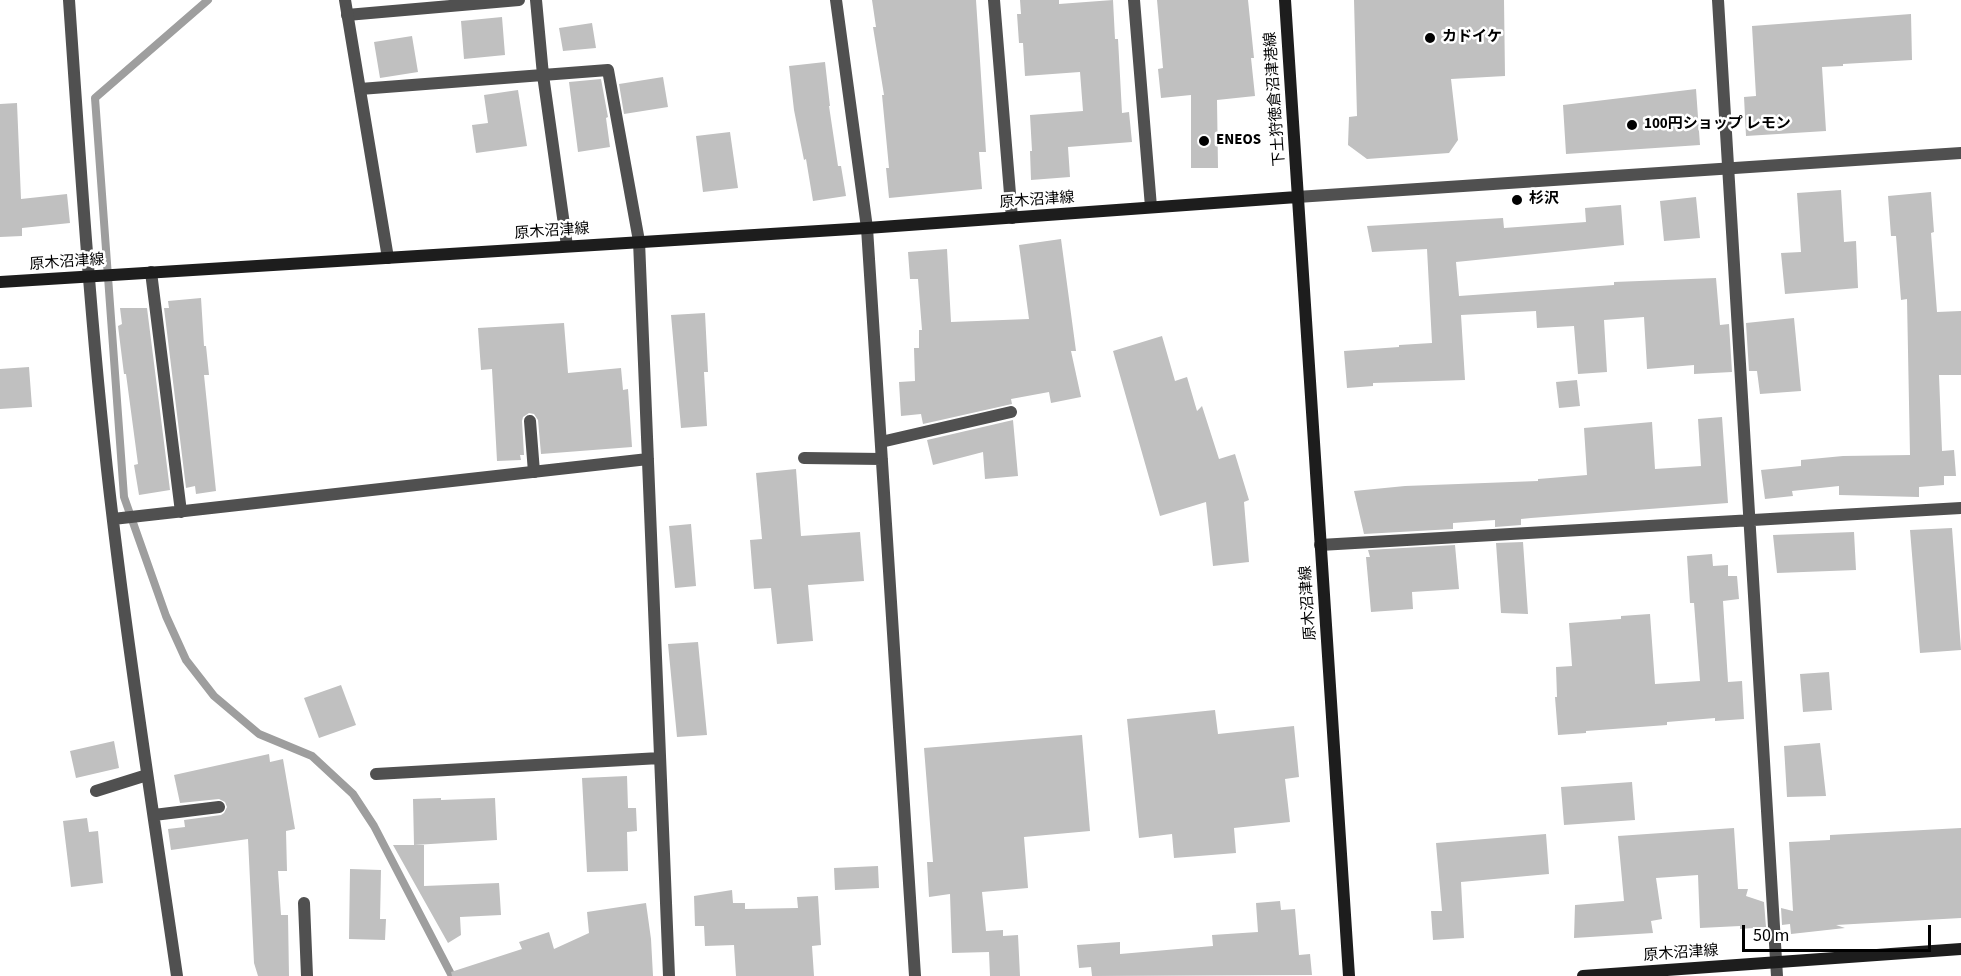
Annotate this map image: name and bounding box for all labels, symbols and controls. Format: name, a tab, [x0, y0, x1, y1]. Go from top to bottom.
place label: カドイケ	[1442, 29, 1502, 47]
street label: 下土狩徳倉沼津港線	[1262, 31, 1290, 167]
marker: カドイケ	[1423, 31, 1437, 45]
place label: 100円ショップ レモン	[1644, 116, 1791, 134]
marker: 100円ショップ レモン	[1625, 118, 1639, 132]
place label: ENEOS	[1216, 132, 1261, 150]
marker: ENEOS	[1197, 134, 1211, 148]
street label: 原木沼津線	[999, 189, 1075, 213]
place label: 杉沢	[1529, 191, 1559, 209]
marker: 杉沢	[1510, 193, 1524, 207]
street label: 原木沼津線	[514, 220, 590, 244]
street label: 原木沼津線	[29, 251, 105, 275]
street label: 原木沼津線	[1297, 565, 1321, 641]
scale bar	[1745, 913, 1934, 951]
text: 50 m	[1753, 923, 1789, 948]
street label: 原木沼津線	[1643, 942, 1719, 966]

